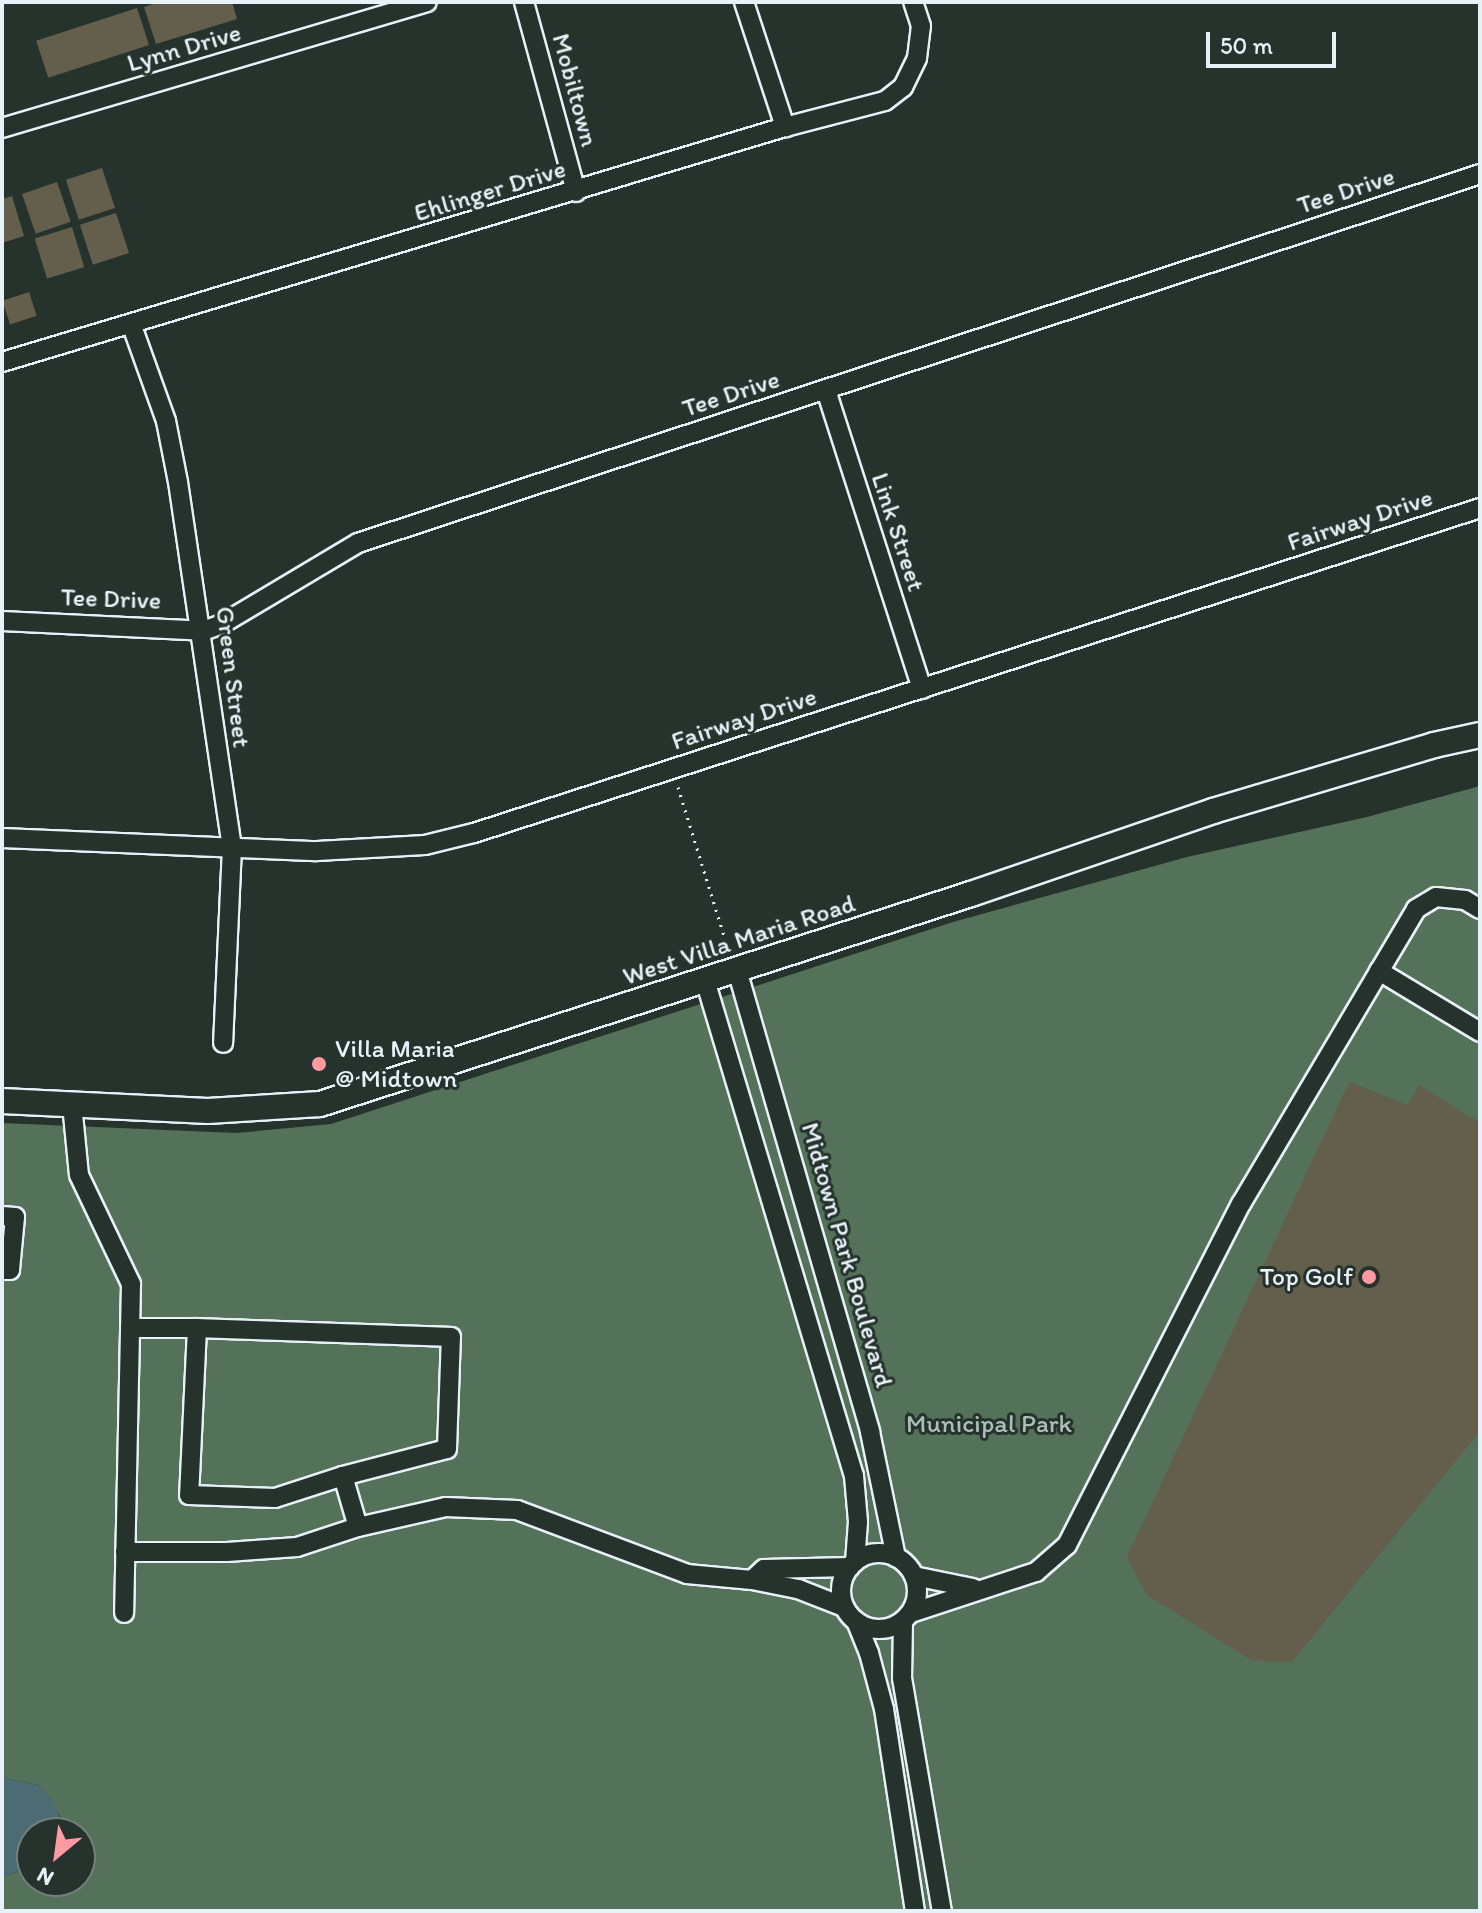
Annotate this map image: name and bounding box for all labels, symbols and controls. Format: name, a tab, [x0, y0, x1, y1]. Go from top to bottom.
scale bar	[1210, 16, 1340, 66]
street label: Lynn Drive	[123, 17, 245, 79]
street label: Mobiltown	[545, 30, 605, 150]
text: 50 m	[1220, 31, 1273, 60]
street label: Ehlinger Drive	[410, 153, 570, 229]
street label: Tee Drive	[1293, 161, 1399, 221]
street label: Tee Drive	[678, 364, 784, 424]
street label: Link Street	[864, 469, 932, 595]
street label: Fairway Drive	[1283, 482, 1437, 558]
street label: Tee Drive	[60, 582, 162, 616]
street label: Green Street	[209, 605, 257, 749]
street label: Fairway Drive	[667, 681, 821, 757]
street label: West Villa Maria Road	[619, 888, 859, 992]
place label: Villa Maria @ Midtown	[335, 1033, 457, 1094]
marker: Villa Maria @ Midtown	[310, 1055, 328, 1073]
street label: Midtown Park Boulevard	[794, 1119, 900, 1391]
place label: Top Golf	[1260, 1261, 1353, 1293]
marker: Top Golf	[1360, 1268, 1378, 1286]
park label: Municipal Park	[906, 1408, 1072, 1440]
north arrow	[16, 1817, 96, 1897]
text: N	[32, 1861, 58, 1892]

